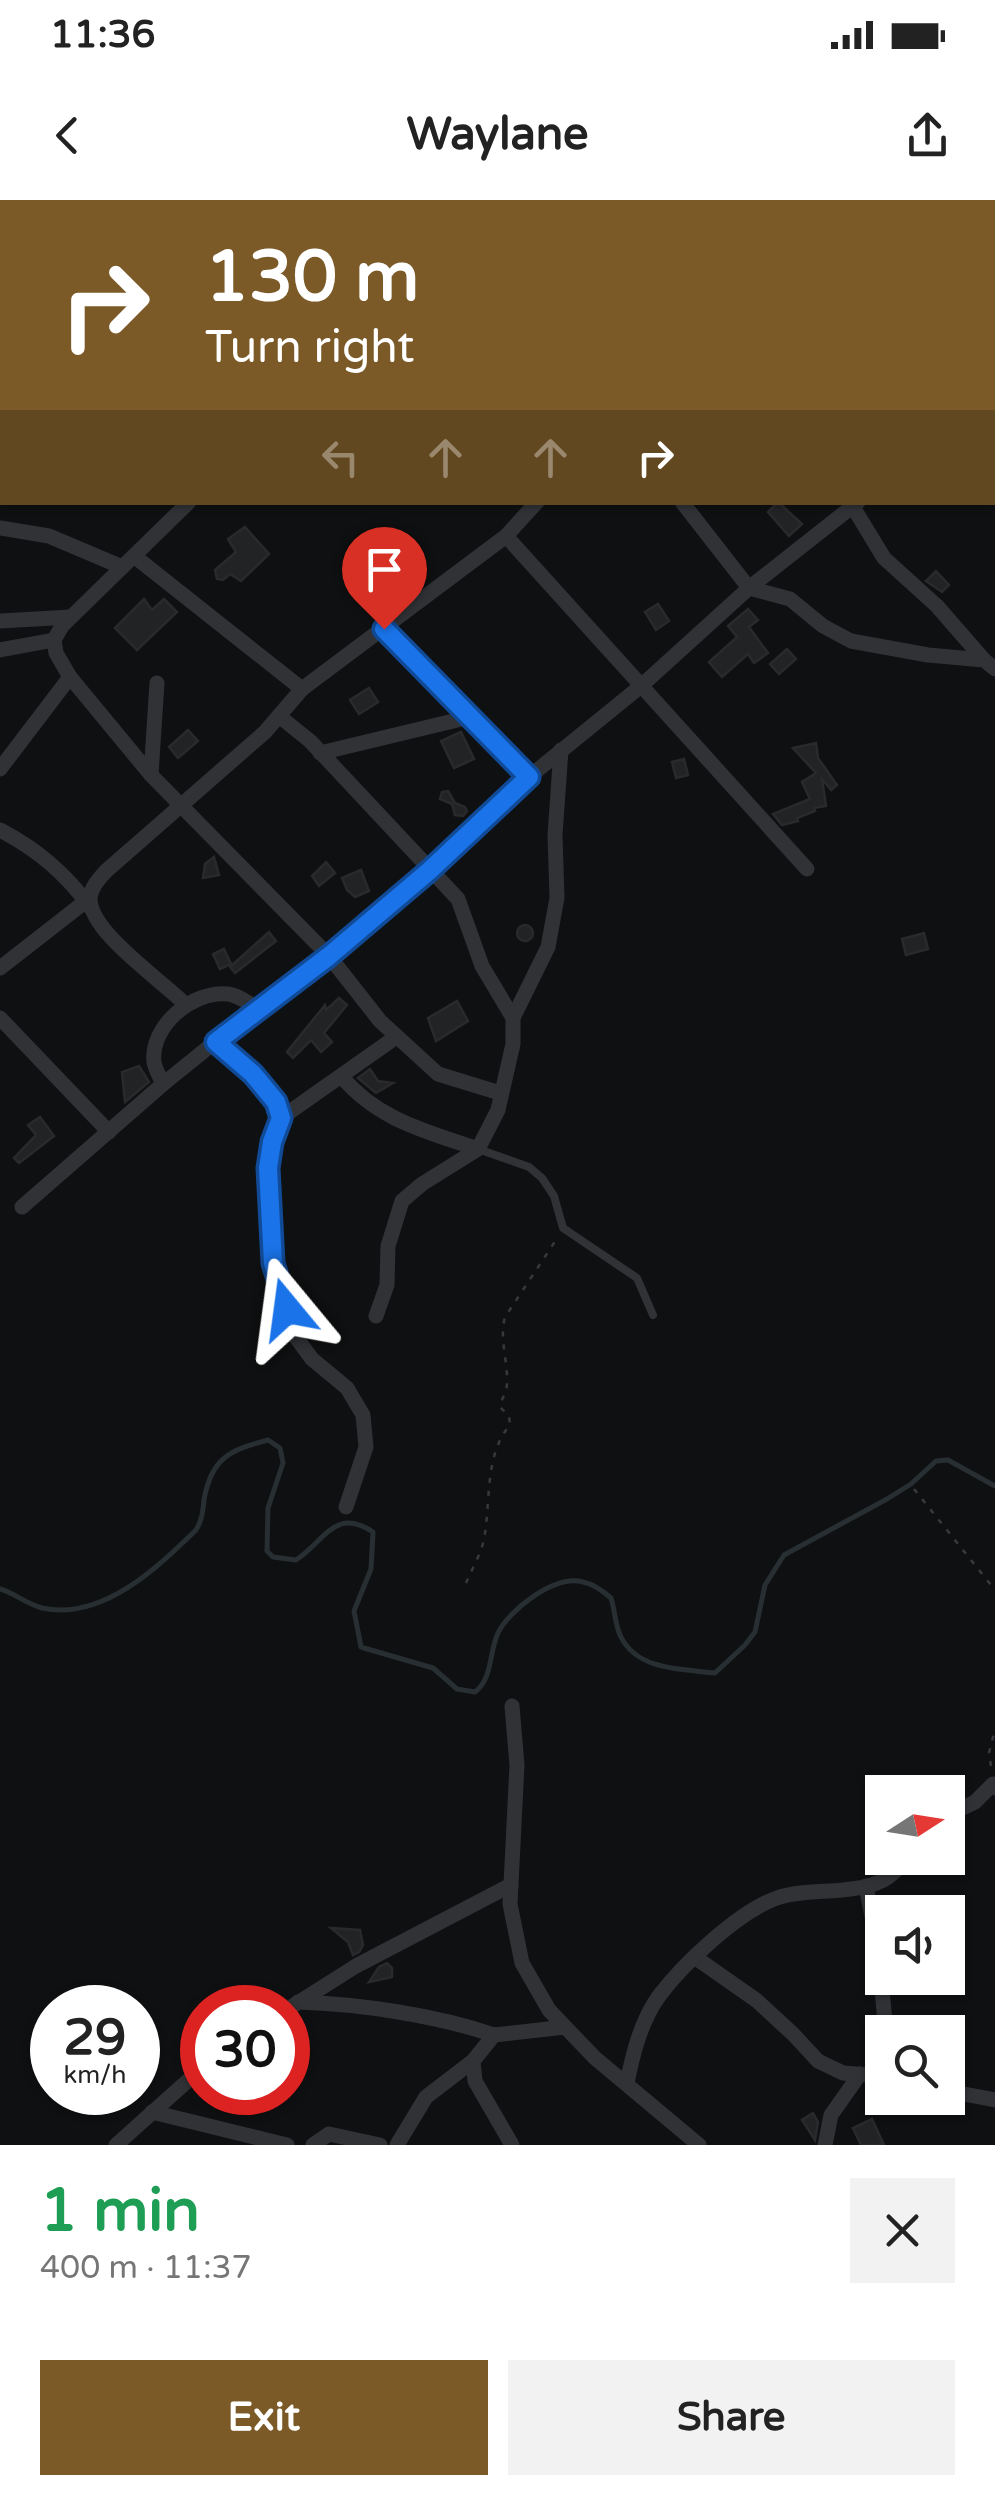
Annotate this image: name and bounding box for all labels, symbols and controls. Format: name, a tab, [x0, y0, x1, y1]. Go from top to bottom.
text: 11:36	[50, 12, 155, 58]
icon: back	[40, 108, 95, 163]
text: Waylane	[406, 108, 589, 162]
icon: share	[900, 108, 955, 163]
text: 130 m	[205, 236, 419, 320]
icon: right	[40, 240, 170, 370]
text: Turn right	[205, 321, 414, 375]
icon: left	[313, 430, 368, 485]
icon: ahead	[418, 430, 473, 485]
icon: ahead	[523, 430, 578, 485]
icon: right	[628, 430, 683, 485]
pin	[342, 527, 427, 630]
icon: arrive	[357, 542, 412, 597]
position arrow	[235, 1257, 339, 1361]
north arrow	[865, 1775, 965, 1875]
map controls	[865, 1775, 965, 2115]
button: sound	[865, 1895, 965, 1995]
speed limit sign: 30	[180, 1985, 310, 2115]
text: 29	[64, 2008, 126, 2068]
button: search	[865, 2015, 965, 2115]
text: km/h	[64, 2060, 126, 2090]
text: 1 min	[40, 2175, 200, 2247]
button: close	[850, 2178, 955, 2283]
text: 400 m · 11:37	[40, 2249, 252, 2287]
button: Exit	[40, 2360, 488, 2475]
button: Share	[508, 2360, 955, 2475]

